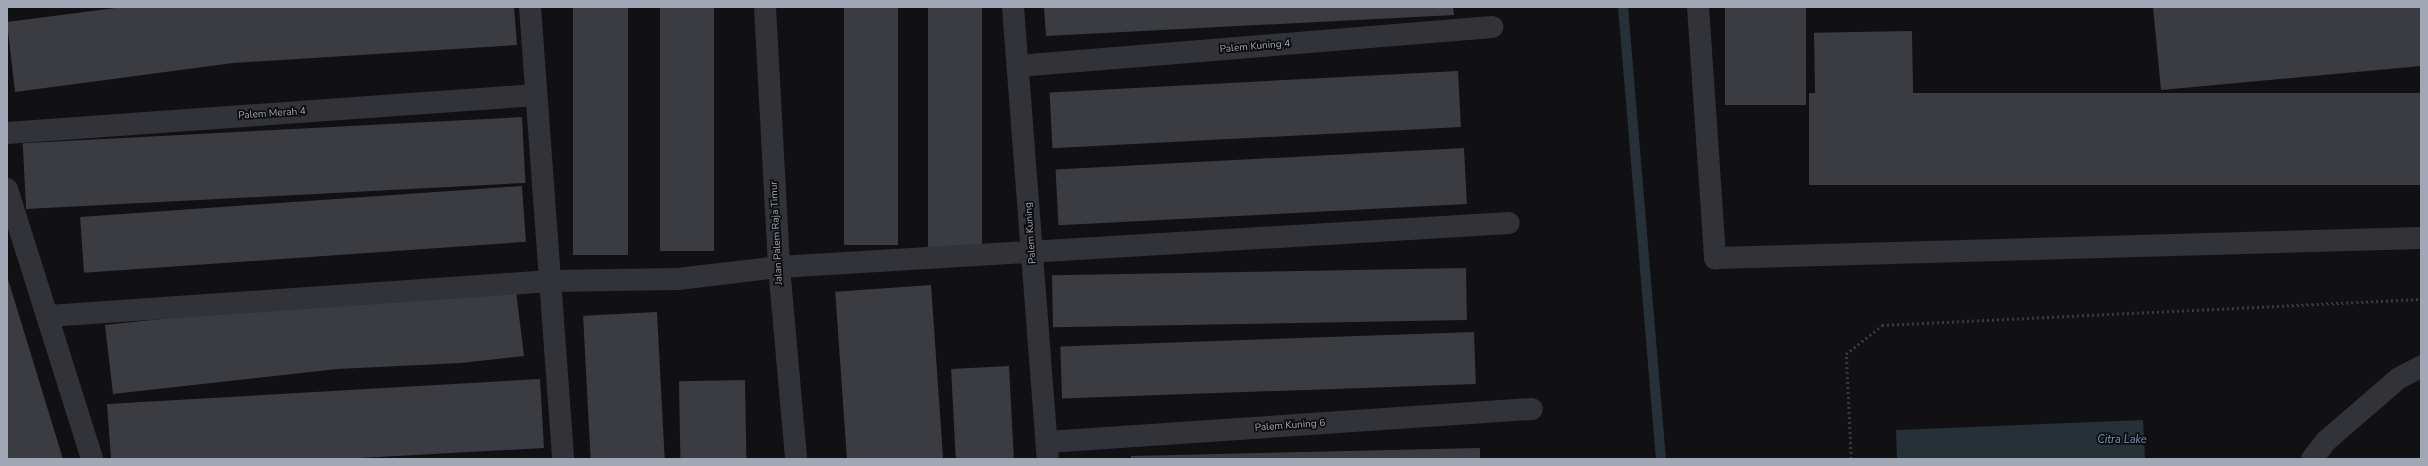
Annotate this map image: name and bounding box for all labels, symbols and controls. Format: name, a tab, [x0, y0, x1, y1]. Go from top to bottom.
street label: Palem Kuning 4	[1219, 38, 1291, 56]
street label: Palem Merah 4	[238, 106, 306, 122]
street label: Jalan Palem Raja Timur	[768, 181, 786, 285]
street label: Palem Kuning	[1023, 202, 1039, 264]
street label: Palem Kuning 6	[1254, 418, 1326, 434]
water label: Citra Lake	[2097, 433, 2147, 447]

